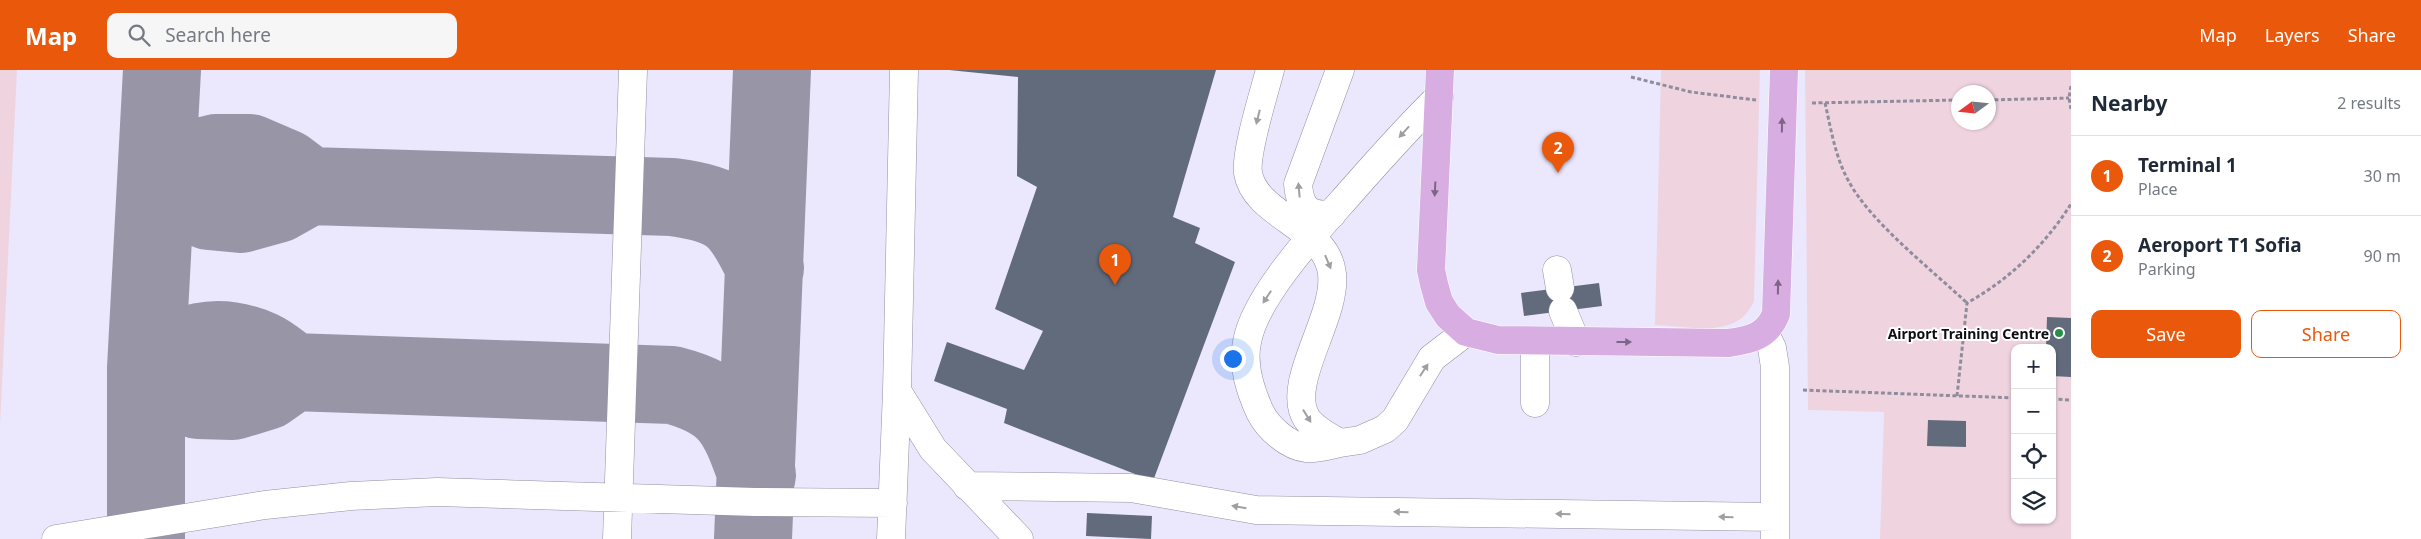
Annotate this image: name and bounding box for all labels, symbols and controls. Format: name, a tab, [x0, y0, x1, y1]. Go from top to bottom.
search box	[107, 13, 457, 58]
text: Map	[25, 19, 77, 52]
icon: search	[125, 21, 153, 49]
text: Search here	[165, 22, 271, 48]
text: Map	[2199, 23, 2237, 47]
text: Layers	[2265, 23, 2320, 47]
text: Share	[2348, 23, 2396, 47]
north arrow	[1951, 85, 1996, 130]
text: Nearby	[2091, 89, 2167, 117]
text: 2 results	[2337, 92, 2401, 114]
one-way arrow	[1254, 110, 1262, 125]
one-way arrow	[1778, 117, 1786, 133]
one-way arrow	[1398, 125, 1410, 137]
pin: 2	[1542, 132, 1574, 173]
text: Terminal 1	[2138, 152, 2237, 178]
text: 1	[2102, 165, 2112, 187]
text: 30 m	[2364, 165, 2401, 187]
text: Place	[2138, 178, 2178, 200]
one-way arrow	[1295, 181, 1303, 197]
one-way arrow	[1430, 181, 1438, 197]
text: Aeroport T1 Sofia	[2138, 232, 2302, 258]
pin: 1	[1099, 244, 1131, 285]
text: 2	[2102, 245, 2112, 267]
text: 90 m	[2364, 245, 2401, 267]
one-way arrow	[1324, 254, 1333, 269]
text: Parking	[2138, 258, 2196, 280]
one-way arrow	[1774, 279, 1782, 295]
one-way arrow	[1262, 290, 1272, 304]
button: Save	[2091, 310, 2241, 358]
button: Share	[2251, 310, 2401, 358]
place label: Airport Training Centre	[1888, 324, 2049, 343]
marker: Airport Training Centre	[2053, 327, 2065, 339]
one-way arrow	[1617, 338, 1633, 346]
map controls	[2011, 344, 2056, 524]
button: +	[2011, 344, 2056, 389]
your location	[1220, 346, 1246, 372]
one-way arrow	[1419, 363, 1428, 377]
button: −	[2011, 389, 2056, 434]
one-way arrow	[1302, 409, 1311, 423]
button: locate	[2011, 434, 2056, 479]
button: layers	[2011, 479, 2056, 524]
one-way arrow	[1230, 502, 1246, 510]
one-way arrow	[1393, 508, 1409, 516]
one-way arrow	[1555, 510, 1571, 518]
one-way arrow	[1718, 512, 1734, 520]

